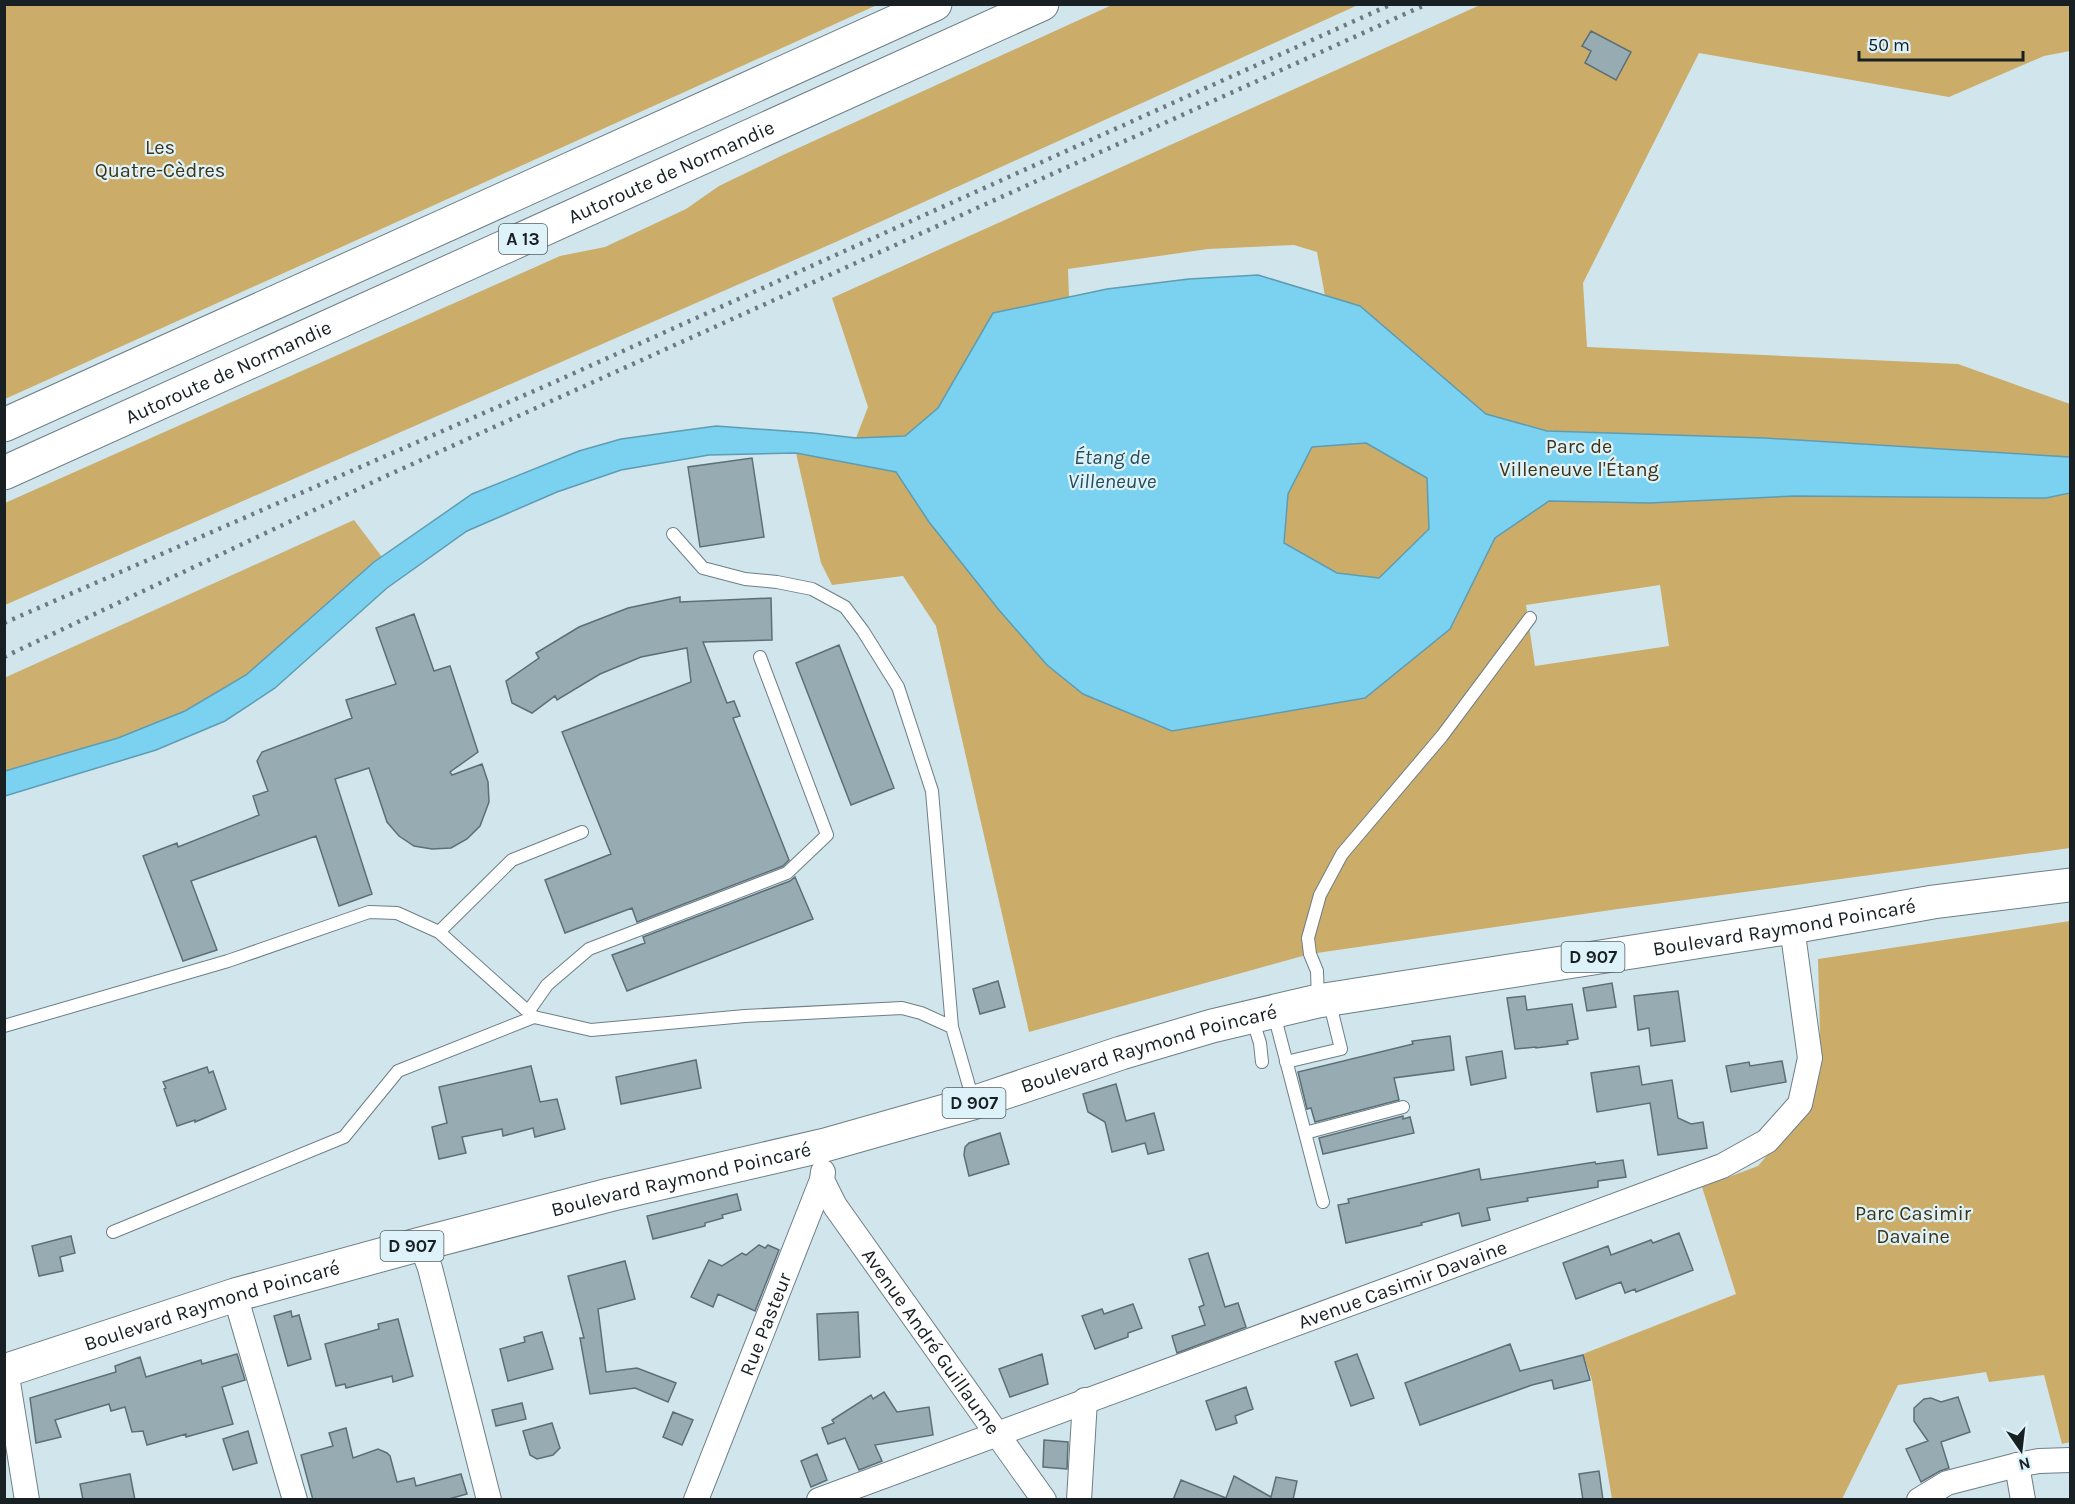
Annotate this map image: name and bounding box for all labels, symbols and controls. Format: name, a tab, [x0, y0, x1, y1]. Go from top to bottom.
scale bar	[1859, 24, 2022, 62]
text: 50 m	[1868, 34, 1910, 56]
street label: Autoroute de Normandie	[564, 115, 778, 228]
park label: Les Quatre-Cèdres	[95, 136, 225, 182]
road number: A 13	[499, 224, 547, 254]
street label: Autoroute de Normandie	[122, 315, 335, 428]
park label: Parc de Villeneuve l'Étang	[1499, 435, 1659, 481]
water label: Étang de Villeneuve	[1068, 445, 1156, 493]
street label: Boulevard Raymond Poincaré	[1651, 894, 1917, 960]
road number: D 907	[1562, 942, 1624, 972]
street label: Boulevard Raymond Poincaré	[1018, 1000, 1279, 1098]
road number: D 907	[942, 1088, 1006, 1118]
street label: Boulevard Raymond Poincaré	[549, 1137, 813, 1221]
park label: Parc Casimir Davaine	[1855, 1202, 1972, 1248]
road number: D 907	[380, 1231, 444, 1261]
street label: Avenue Casimir Davaine	[1295, 1235, 1510, 1333]
street label: Avenue André Guillaume	[857, 1244, 1005, 1439]
street label: Boulevard Raymond Poincaré	[81, 1255, 342, 1355]
street label: Rue Pasteur	[735, 1268, 796, 1379]
north arrow	[1991, 1420, 2051, 1480]
text: N	[2017, 1453, 2032, 1475]

